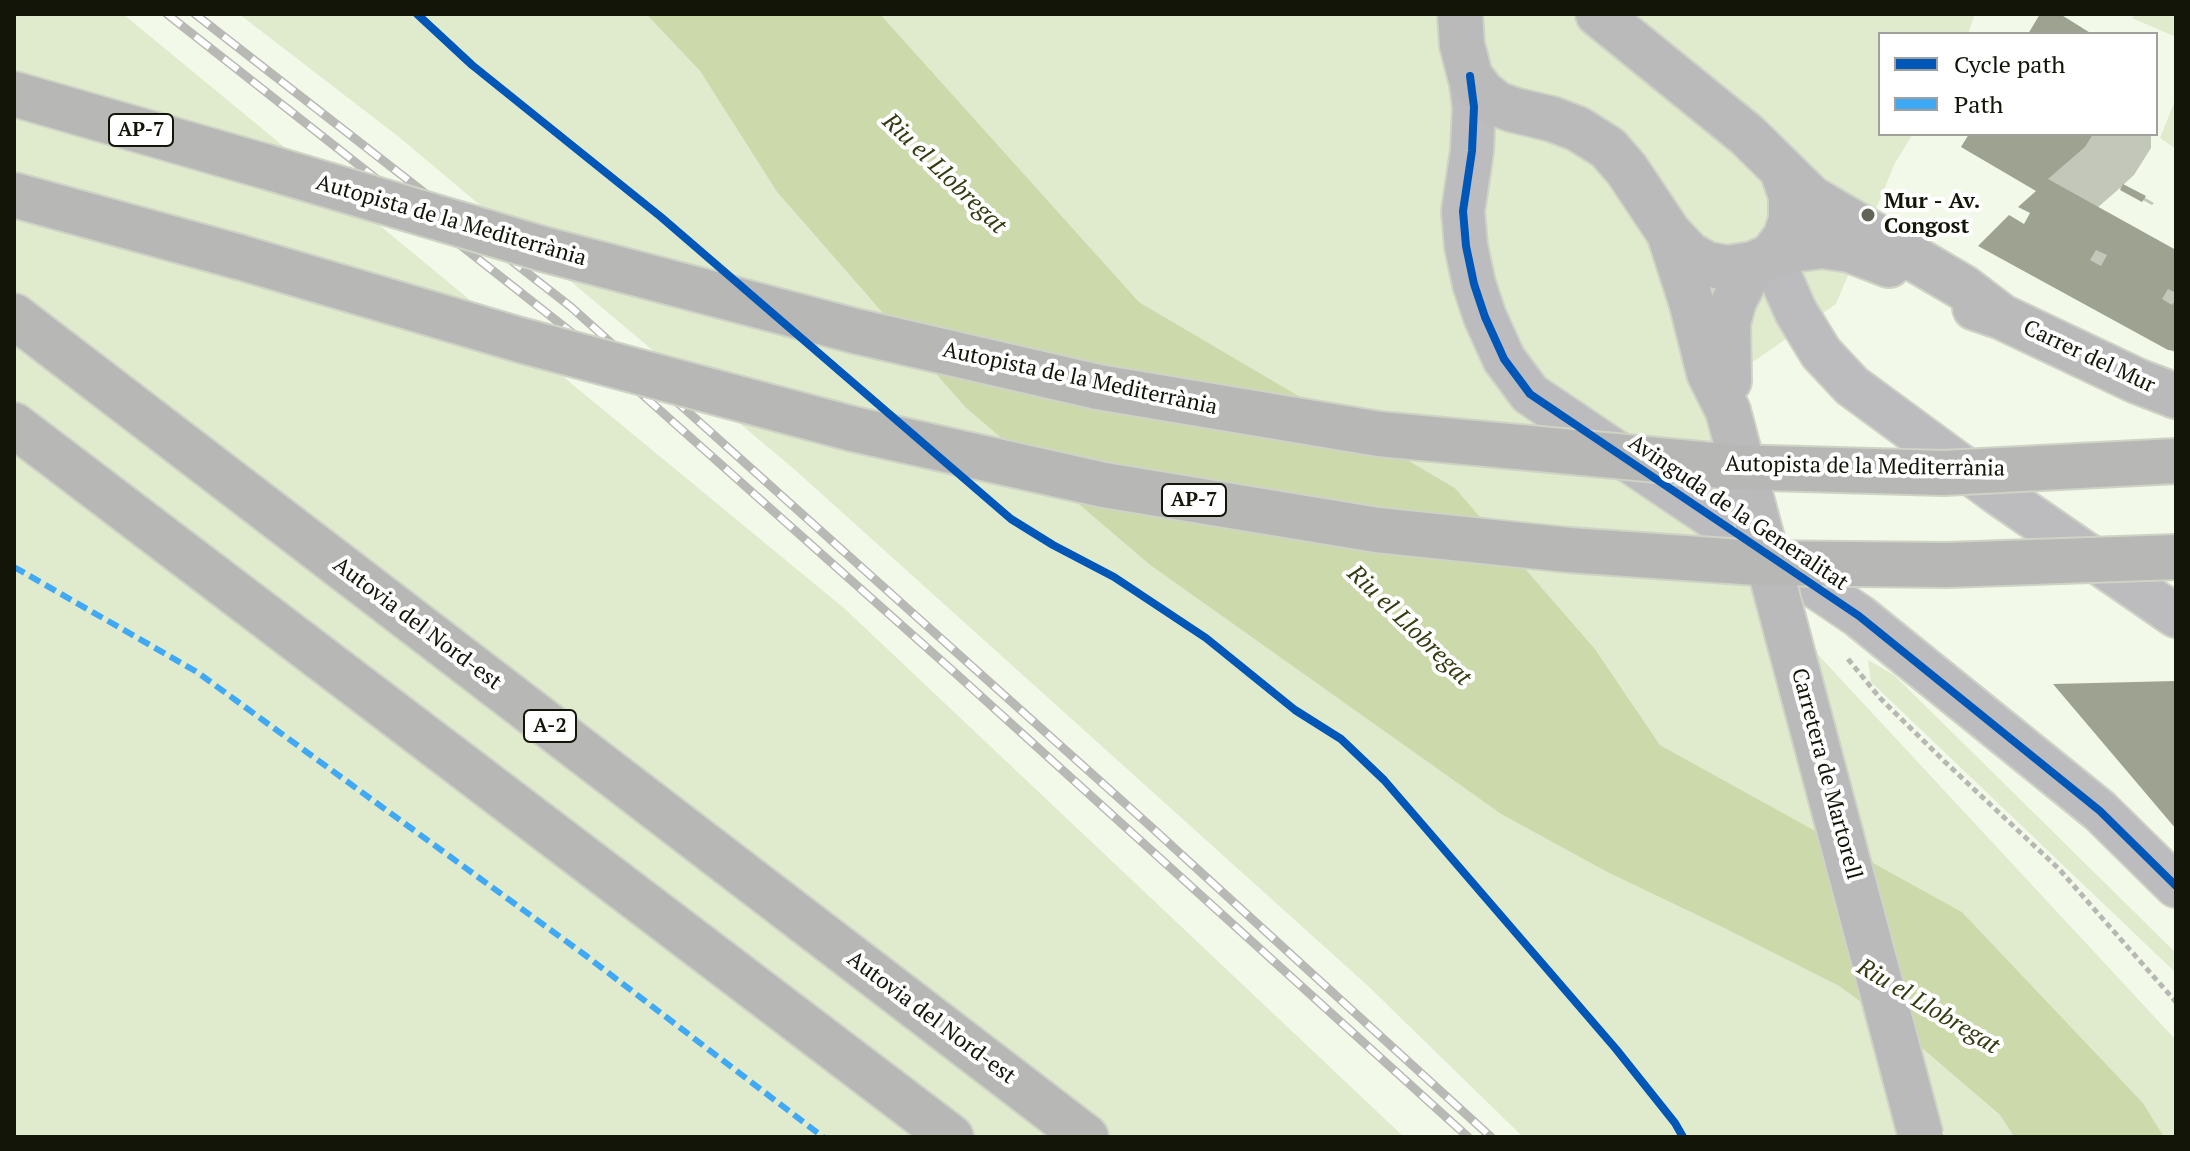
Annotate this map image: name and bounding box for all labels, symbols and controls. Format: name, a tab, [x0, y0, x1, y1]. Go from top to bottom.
legend	[1878, 32, 2158, 136]
text: Cycle path	[1954, 48, 2065, 80]
text: Path	[1954, 88, 2003, 120]
water label: Riu el Llobregat	[876, 108, 1012, 240]
road number: AP-7	[109, 114, 173, 146]
street label: Autopista de la Mediterrània	[313, 170, 589, 272]
place label: Mur - Av. Congost	[1884, 189, 1980, 240]
marker: Mur - Av. Congost	[1859, 206, 1877, 224]
street label: Carrer del Mur	[2019, 315, 2159, 399]
street label: Autopista de la Mediterrània	[940, 337, 1220, 421]
street label: Avinguda de la Generalitat	[1623, 430, 1853, 596]
street label: Autopista de la Mediterrània	[1725, 451, 2005, 483]
road number: AP-7	[1162, 484, 1226, 516]
street label: Autovia del Nord-est	[328, 552, 506, 696]
water label: Riu el Llobregat	[1341, 560, 1477, 692]
street label: Carretera de Martorell	[1785, 665, 1867, 883]
road number: A-2	[524, 710, 576, 742]
street label: Autovia del Nord-est	[842, 946, 1020, 1090]
water label: Riu el Llobregat	[1852, 953, 2004, 1061]

